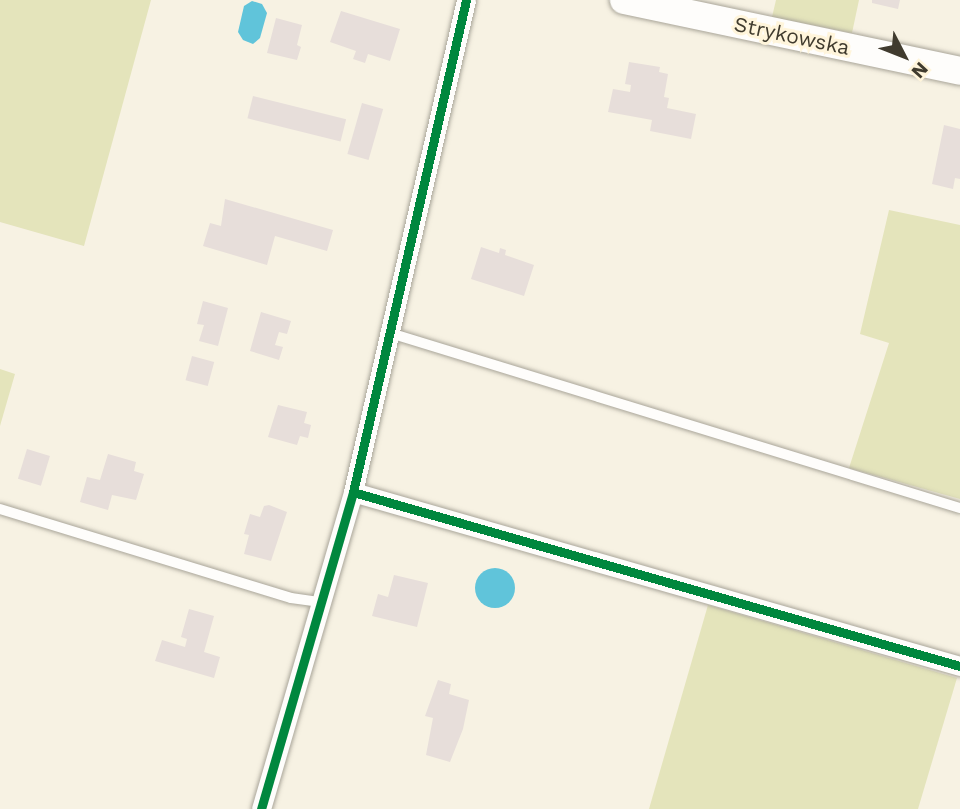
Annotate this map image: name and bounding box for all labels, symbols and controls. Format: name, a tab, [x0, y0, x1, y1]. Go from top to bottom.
street label: Strykowska	[732, 11, 852, 61]
north arrow	[869, 21, 939, 91]
text: N	[907, 57, 933, 83]

